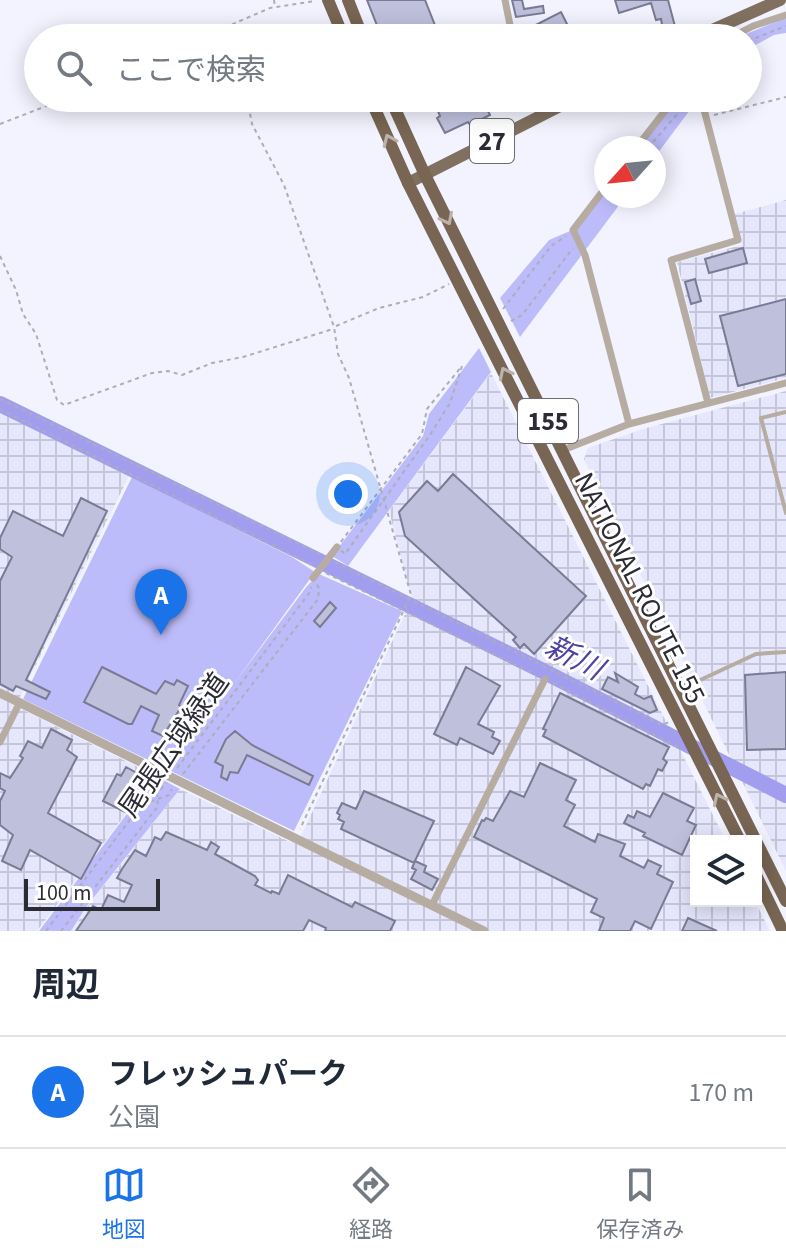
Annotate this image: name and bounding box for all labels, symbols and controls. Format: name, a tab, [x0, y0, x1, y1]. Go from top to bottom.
search box	[24, 24, 762, 112]
icon: search	[52, 46, 96, 90]
text: ここで検索	[116, 49, 266, 92]
road number: 27	[470, 119, 514, 163]
one-way arrow	[382, 134, 398, 148]
north arrow	[594, 136, 666, 208]
one-way arrow	[437, 211, 453, 226]
one-way arrow	[499, 366, 515, 381]
road number: 155	[518, 399, 578, 443]
street label: NATIONAL ROUTE 155	[564, 465, 716, 711]
your location	[328, 474, 368, 514]
pin: A	[135, 569, 187, 635]
water label: 新川	[538, 625, 613, 692]
street label: 尾張広域緑道	[109, 665, 239, 825]
one-way arrow	[714, 792, 729, 807]
map controls	[690, 835, 762, 907]
button: layers	[690, 835, 762, 907]
scale bar	[24, 875, 160, 911]
text: 100 m	[36, 877, 91, 909]
text: 周辺	[32, 961, 100, 1010]
text: フレッシュパーク	[108, 1053, 348, 1096]
text: A	[51, 1074, 65, 1111]
text: 170 m	[688, 1074, 754, 1111]
text: 公園	[108, 1099, 160, 1136]
tab: 地図	[102, 1163, 146, 1246]
tab: 経路	[349, 1163, 393, 1246]
tab: 保存済み	[596, 1163, 684, 1246]

